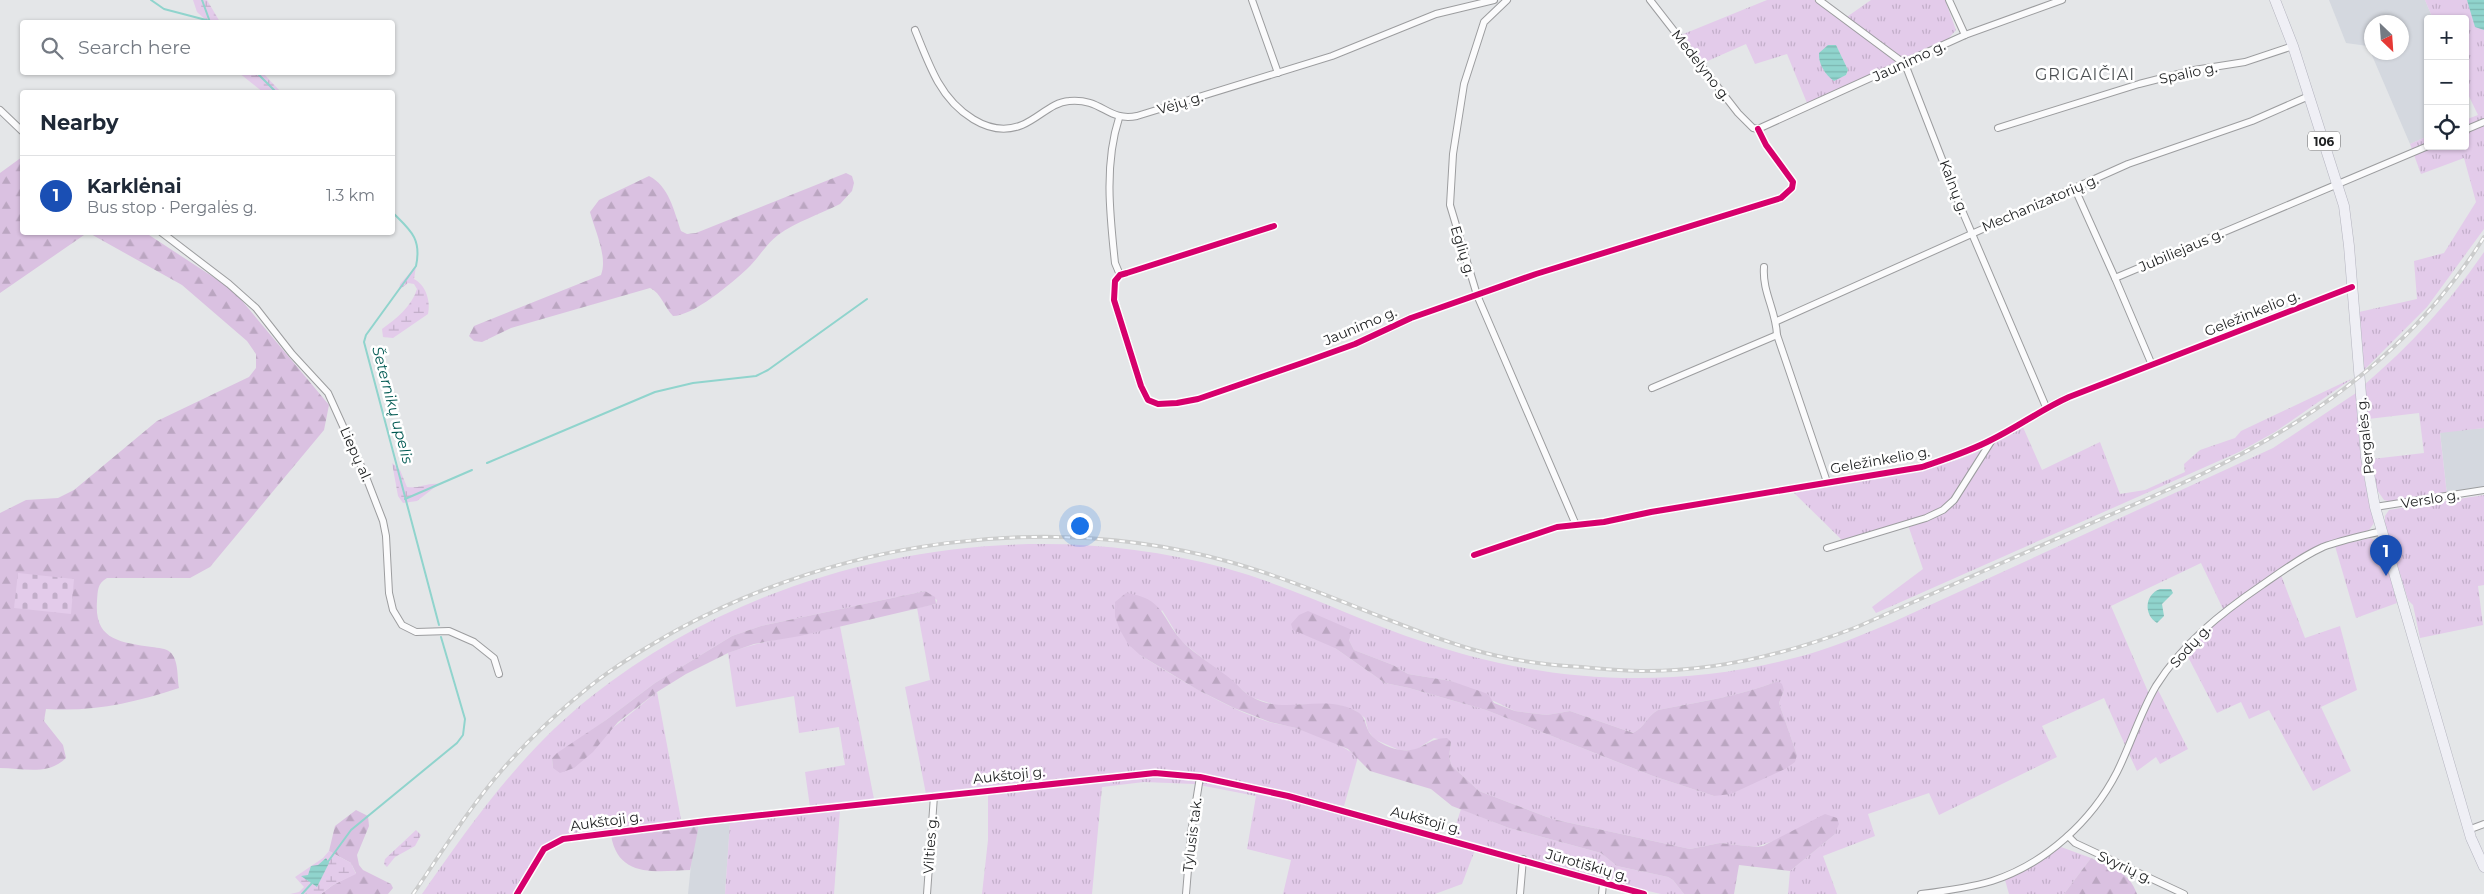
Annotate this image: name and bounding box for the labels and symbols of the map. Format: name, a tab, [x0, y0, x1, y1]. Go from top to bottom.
north arrow	[2364, 15, 2409, 60]
street label: Medelyno g.	[1668, 26, 1734, 104]
street label: Jaunimo g.	[1869, 36, 1948, 86]
street label: Spalio g.	[2157, 58, 2219, 88]
district label: GRIGAIČIAI	[2035, 65, 2135, 84]
street label: Vėjų g.	[1155, 88, 1205, 118]
road number: 106	[2308, 132, 2340, 150]
street label: Kalnų g.	[1935, 157, 1973, 217]
street label: Mechanizatorių g.	[1979, 170, 2101, 236]
street label: Eglių g.	[1447, 223, 1479, 279]
street label: Jubiliejaus g.	[2135, 224, 2226, 276]
street label: Geležinkelio g.	[2202, 286, 2302, 340]
street label: Jaunimo g.	[1320, 303, 1399, 350]
water label: Šeternikų upelis	[368, 344, 418, 466]
street label: Pergalės g.	[2352, 397, 2378, 475]
street label: Liepų al.	[336, 424, 376, 484]
street label: Geležinkelio g.	[1829, 442, 1931, 478]
street label: Verslo g.	[2400, 486, 2460, 512]
your location	[1067, 513, 1093, 539]
pin: 1	[2370, 535, 2402, 576]
street label: Sodų g.	[2166, 620, 2214, 672]
street label: Aukštoji g.	[972, 762, 1046, 788]
street label: Tylusis tak.	[1178, 797, 1206, 873]
street label: Aukštoji g.	[1389, 802, 1463, 838]
street label: Aukštoji g.	[569, 807, 643, 835]
street label: Vilties g.	[919, 815, 941, 875]
street label: Jūrotiškių g.	[1543, 844, 1630, 885]
street label: Svyrių g.	[2095, 846, 2155, 888]

